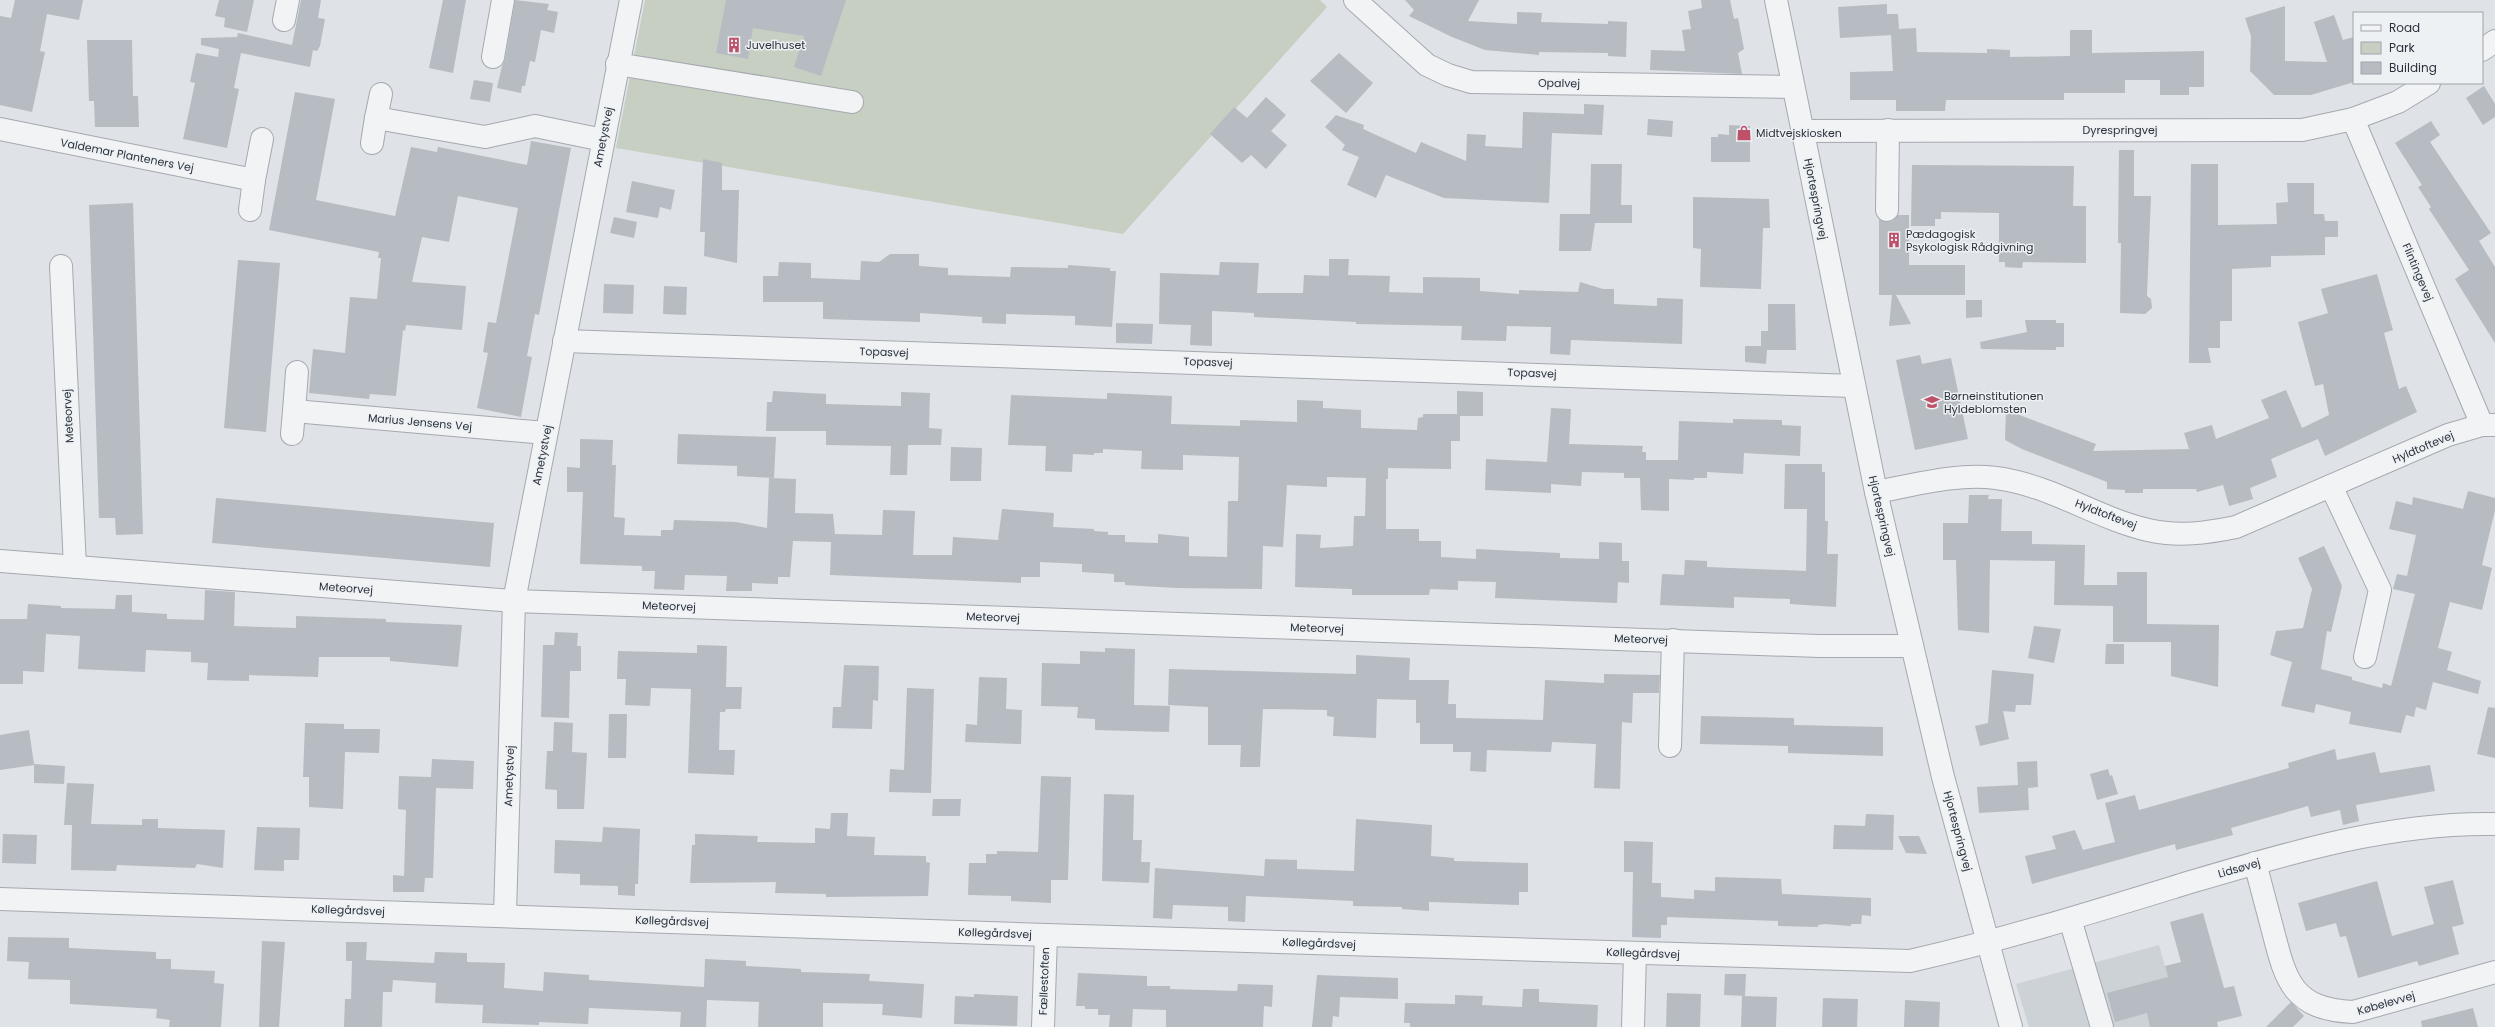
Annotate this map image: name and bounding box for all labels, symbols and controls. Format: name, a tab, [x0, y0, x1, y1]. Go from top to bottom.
legend	[2353, 12, 2483, 84]
text: Road	[2389, 19, 2420, 36]
building icon: Juvelhuset	[725, 36, 743, 54]
place label: Juvelhuset	[746, 37, 805, 53]
text: Park	[2389, 39, 2416, 56]
text: Building	[2389, 59, 2437, 76]
street label: Opalvej	[1538, 75, 1580, 91]
street label: Ametystvej	[589, 105, 617, 169]
street label: Dyrespringvej	[2082, 122, 2158, 138]
shop icon: Midtvejskiosken	[1735, 124, 1753, 142]
place label: Midtvejskiosken	[1756, 125, 1842, 141]
street label: Valdemar Planteners Vej	[59, 134, 195, 176]
street label: Hjortespringvej	[1800, 157, 1832, 241]
place label: Pædagogisk Psykologisk Rådgivning	[1906, 226, 2033, 255]
building icon: Pædagogisk Psykologisk Rådgivning	[1885, 231, 1903, 249]
street label: Flintingevej	[2399, 240, 2438, 304]
street label: Topasvej	[859, 343, 909, 361]
street label: Topasvej	[1183, 353, 1233, 371]
street label: Topasvej	[1507, 364, 1557, 382]
street label: Meteorvej	[59, 388, 77, 443]
place label: Børneinstitutionen Hyldeblomsten	[1944, 388, 2044, 417]
school or university icon: Børneinstitutionen Hyldeblomsten	[1923, 393, 1941, 411]
street label: Marius Jensens Vej	[367, 409, 473, 435]
street label: Ametystvej	[528, 423, 556, 487]
street label: Hyldtoftevej	[2390, 427, 2456, 467]
street label: Hjortespringvej	[1865, 474, 1899, 558]
street label: Hyldtoftevej	[2073, 495, 2140, 533]
street label: Meteorvej	[319, 578, 374, 598]
street label: Meteorvej	[642, 597, 697, 615]
street label: Meteorvej	[966, 608, 1021, 626]
street label: Meteorvej	[1290, 619, 1345, 637]
street label: Meteorvej	[1614, 630, 1669, 648]
street label: Ametystvej	[500, 745, 518, 807]
street label: Hjortespringvej	[1940, 789, 1976, 873]
street label: Lidsøvej	[2216, 854, 2262, 882]
street label: Køllegårdsvej	[311, 901, 385, 919]
street label: Køllegårdsvej	[635, 912, 709, 930]
street label: Køllegårdsvej	[958, 924, 1032, 942]
street label: Køllegårdsvej	[1282, 934, 1356, 952]
street label: Køllegårdsvej	[1606, 944, 1680, 962]
street label: Fællestoften	[1035, 947, 1053, 1015]
street label: Købelevvej	[2355, 987, 2417, 1019]

